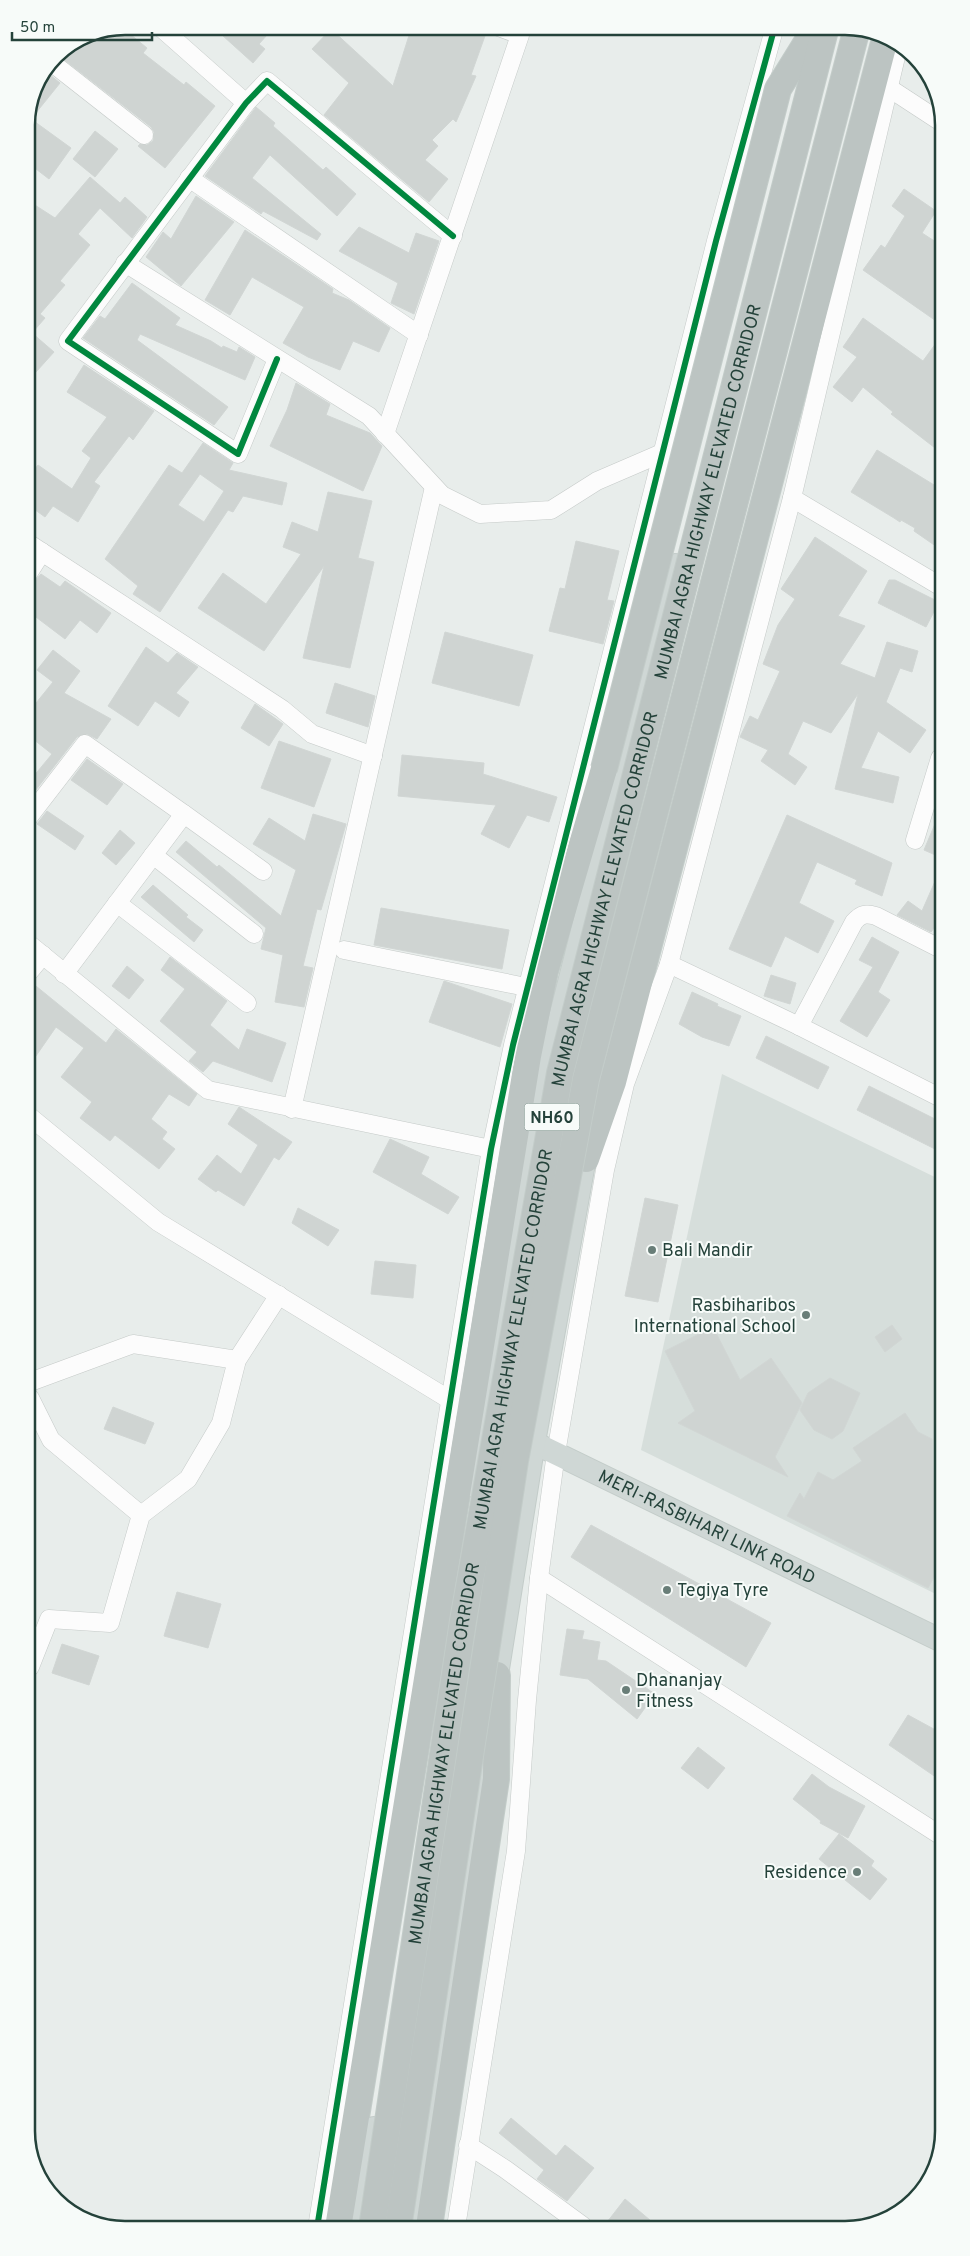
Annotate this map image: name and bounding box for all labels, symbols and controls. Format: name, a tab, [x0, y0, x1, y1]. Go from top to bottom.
scale bar	[12, 10, 152, 42]
text: 50 m	[20, 19, 55, 38]
street label: MUMBAI AGRA HIGHWAY ELEVATED CORRIDOR	[650, 302, 768, 682]
street label: MUMBAI AGRA HIGHWAY ELEVATED CORRIDOR	[548, 709, 664, 1089]
road number: NH60	[524, 1104, 580, 1130]
street label: MUMBAI AGRA HIGHWAY ELEVATED CORRIDOR	[469, 1147, 559, 1532]
place label: Bali Mandir	[662, 1240, 753, 1263]
marker: Bali Mandir	[646, 1244, 658, 1256]
place label: Rasbiharibos International School	[634, 1295, 796, 1339]
marker: Rasbiharibos International School	[800, 1309, 812, 1321]
street label: MERI-RASBIHARI LINK ROAD	[594, 1466, 819, 1591]
street label: MUMBAI AGRA HIGHWAY ELEVATED CORRIDOR	[405, 1561, 486, 1946]
place label: Tegiya Tyre	[677, 1580, 768, 1603]
marker: Tegiya Tyre	[661, 1584, 673, 1596]
place label: Dhananjay Fitness	[636, 1670, 722, 1714]
marker: Dhananjay Fitness	[620, 1684, 632, 1696]
place label: Residence	[764, 1862, 847, 1885]
marker: Residence	[851, 1866, 863, 1878]

